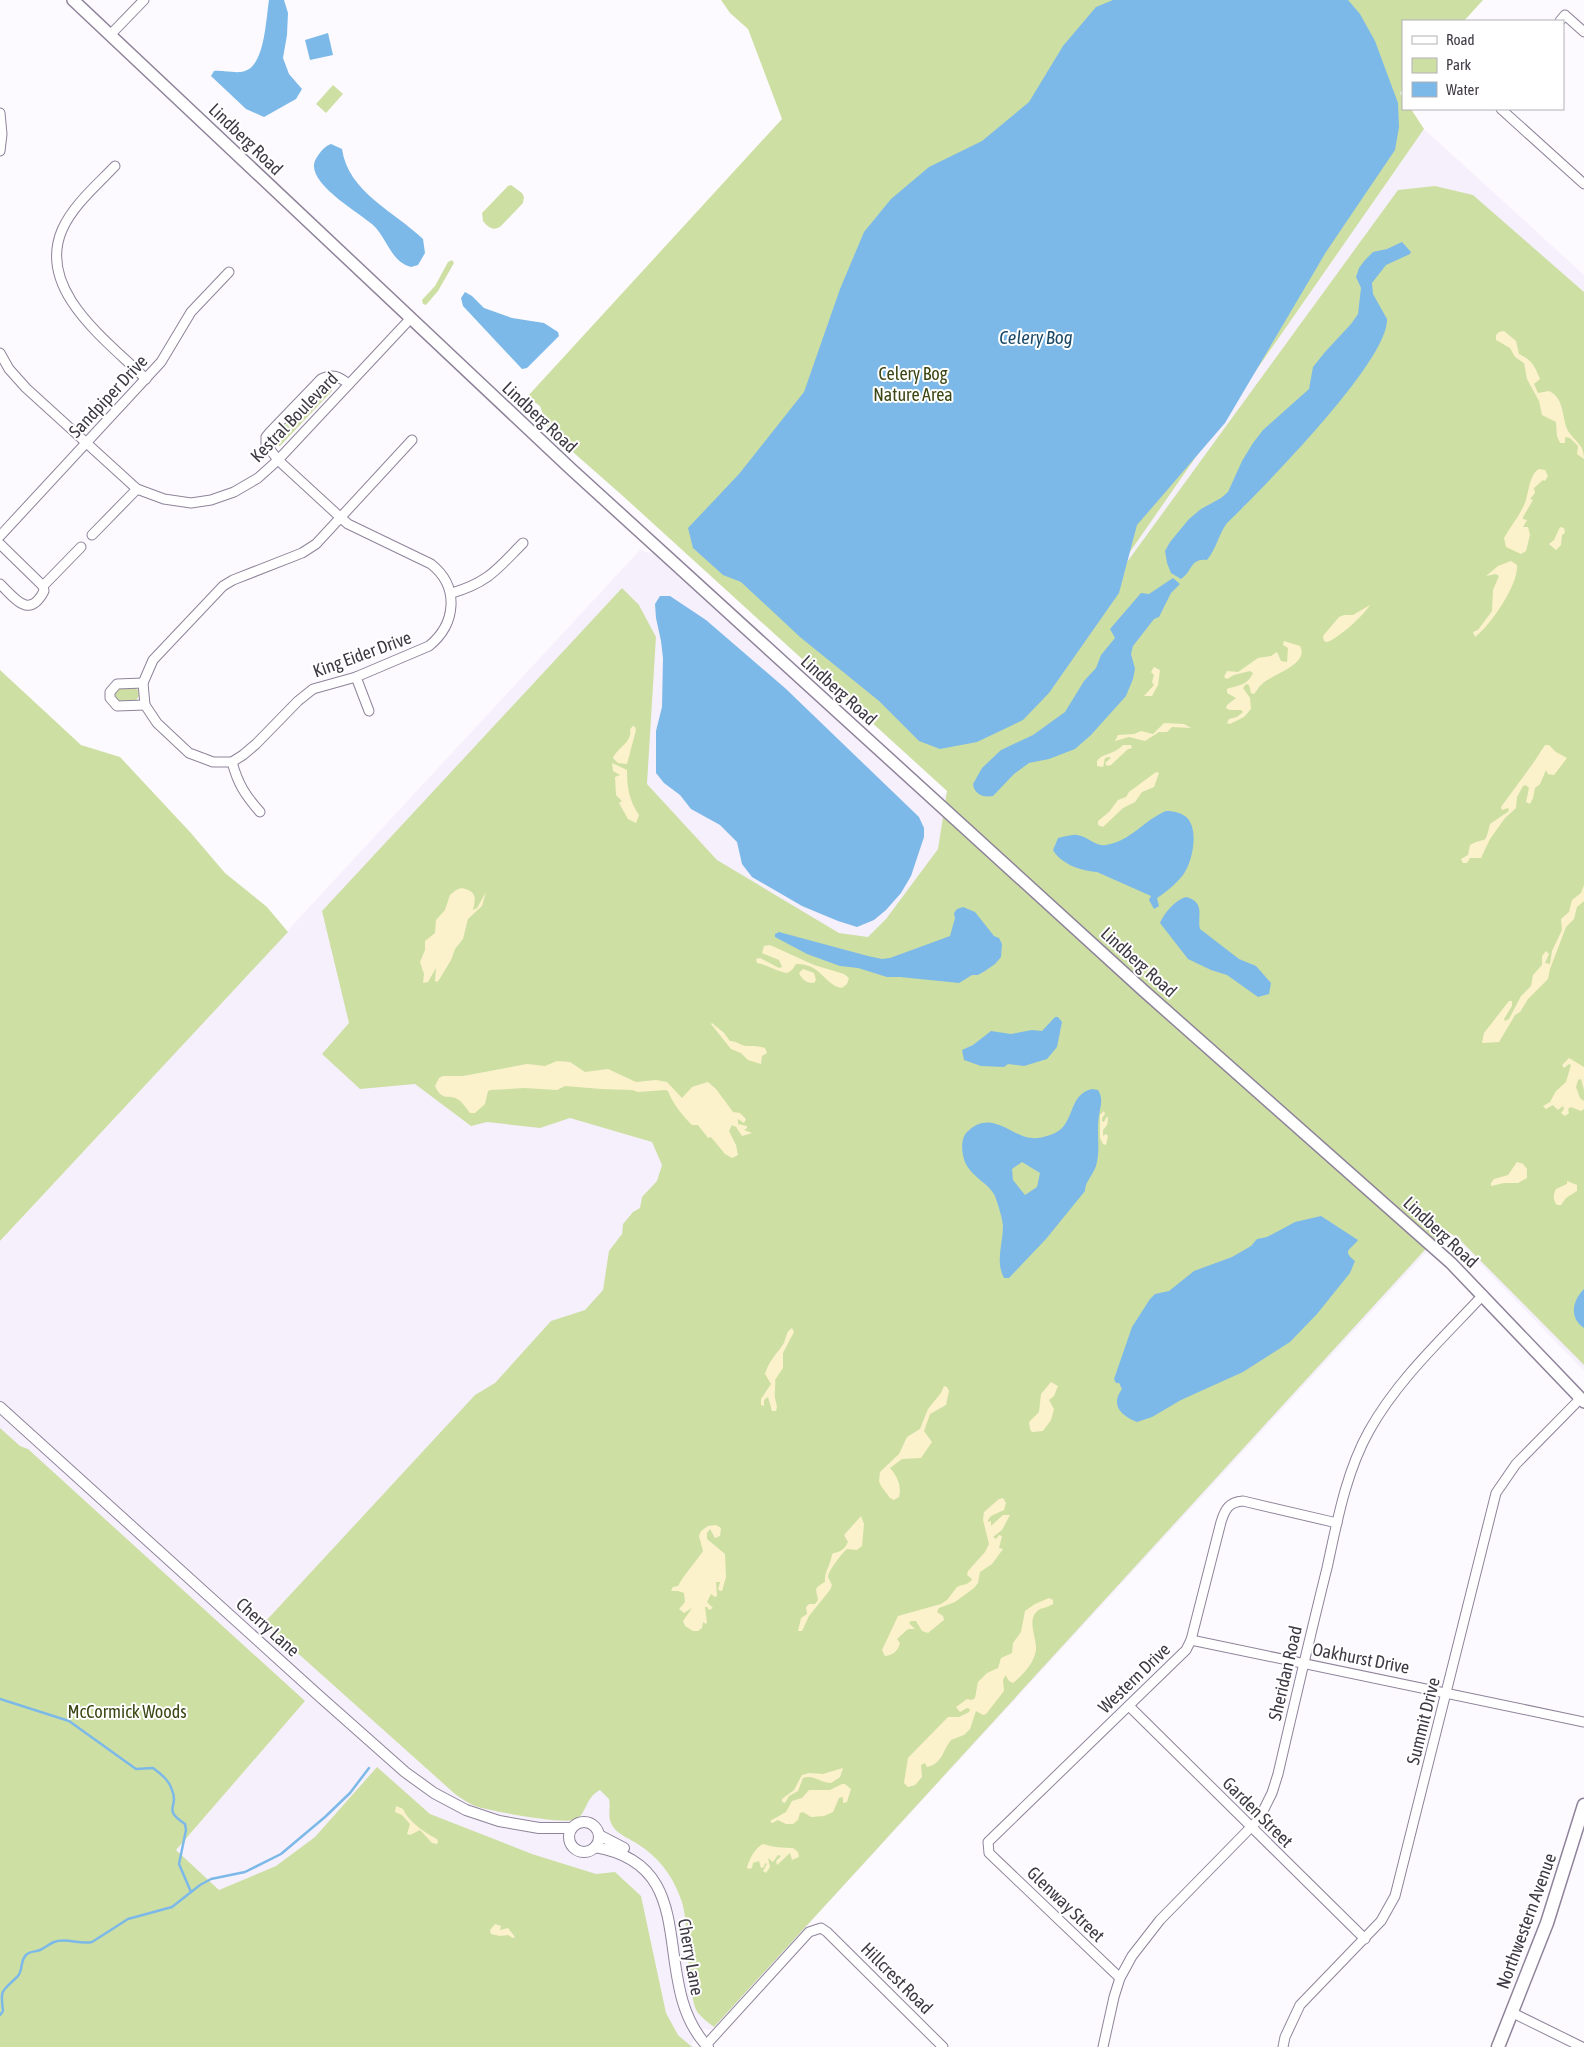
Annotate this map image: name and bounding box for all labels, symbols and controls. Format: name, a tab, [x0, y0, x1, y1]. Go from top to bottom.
legend	[1402, 20, 1564, 110]
text: Road	[1446, 31, 1475, 48]
text: Park	[1446, 56, 1471, 73]
text: Water	[1446, 81, 1479, 98]
street label: Lindberg Road	[205, 99, 287, 179]
water label: Celery Bog	[999, 326, 1073, 348]
street label: Sandpiper Drive	[64, 350, 152, 442]
park label: Celery Bog Nature Area	[873, 363, 953, 405]
street label: Kestral Boulevard	[246, 368, 342, 466]
street label: Lindberg Road	[498, 377, 582, 457]
street label: King Eider Drive	[310, 626, 414, 682]
street label: Lindberg Road	[797, 651, 881, 729]
street label: Lindberg Road	[1097, 923, 1181, 1001]
street label: Lindberg Road	[1399, 1192, 1483, 1272]
street label: Cherry Lane	[232, 1593, 304, 1661]
street label: Sheridan Road	[1264, 1624, 1306, 1722]
street label: Oakhurst Drive	[1311, 1638, 1411, 1678]
street label: Western Drive	[1094, 1639, 1174, 1717]
street label: Summit Drive	[1402, 1675, 1444, 1767]
park label: McCormick Woods	[67, 1701, 187, 1722]
street label: Garden Street	[1219, 1773, 1297, 1851]
street label: Northwestern Avenue	[1492, 1850, 1560, 1992]
street label: Glenway Street	[1023, 1862, 1109, 1946]
street label: Cherry Lane	[674, 1917, 708, 1997]
street label: Hillcrest Road	[857, 1938, 937, 2018]

